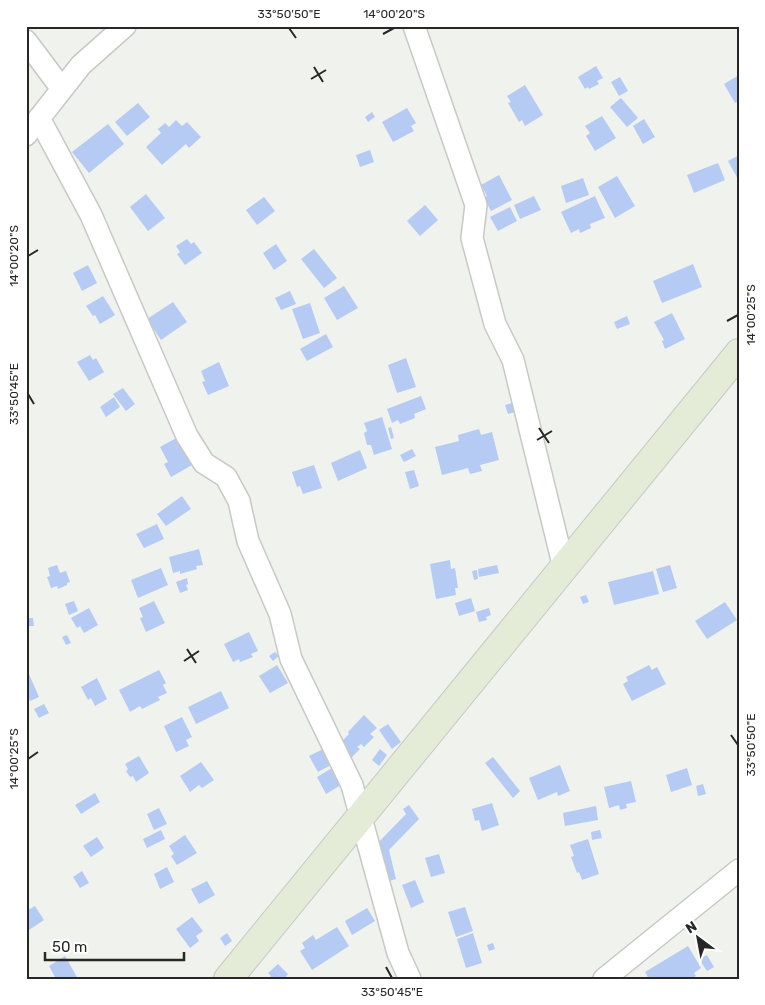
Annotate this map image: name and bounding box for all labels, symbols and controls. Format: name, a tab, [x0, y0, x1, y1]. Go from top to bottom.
text: 33°50'50"E	[258, 7, 320, 21]
text: 14°00'20"S	[363, 7, 425, 21]
text: 14°00'20"S	[7, 225, 21, 287]
text: 14°00'25"S	[744, 284, 758, 346]
text: 33°50'45"E	[7, 363, 21, 425]
text: 33°50'50"E	[744, 714, 758, 776]
text: 14°00'25"S	[7, 728, 21, 790]
north arrow	[672, 912, 722, 962]
text: N	[683, 918, 700, 937]
scale bar	[45, 930, 184, 962]
text: 50 m	[52, 938, 87, 956]
text: 33°50'45"E	[361, 985, 423, 999]

